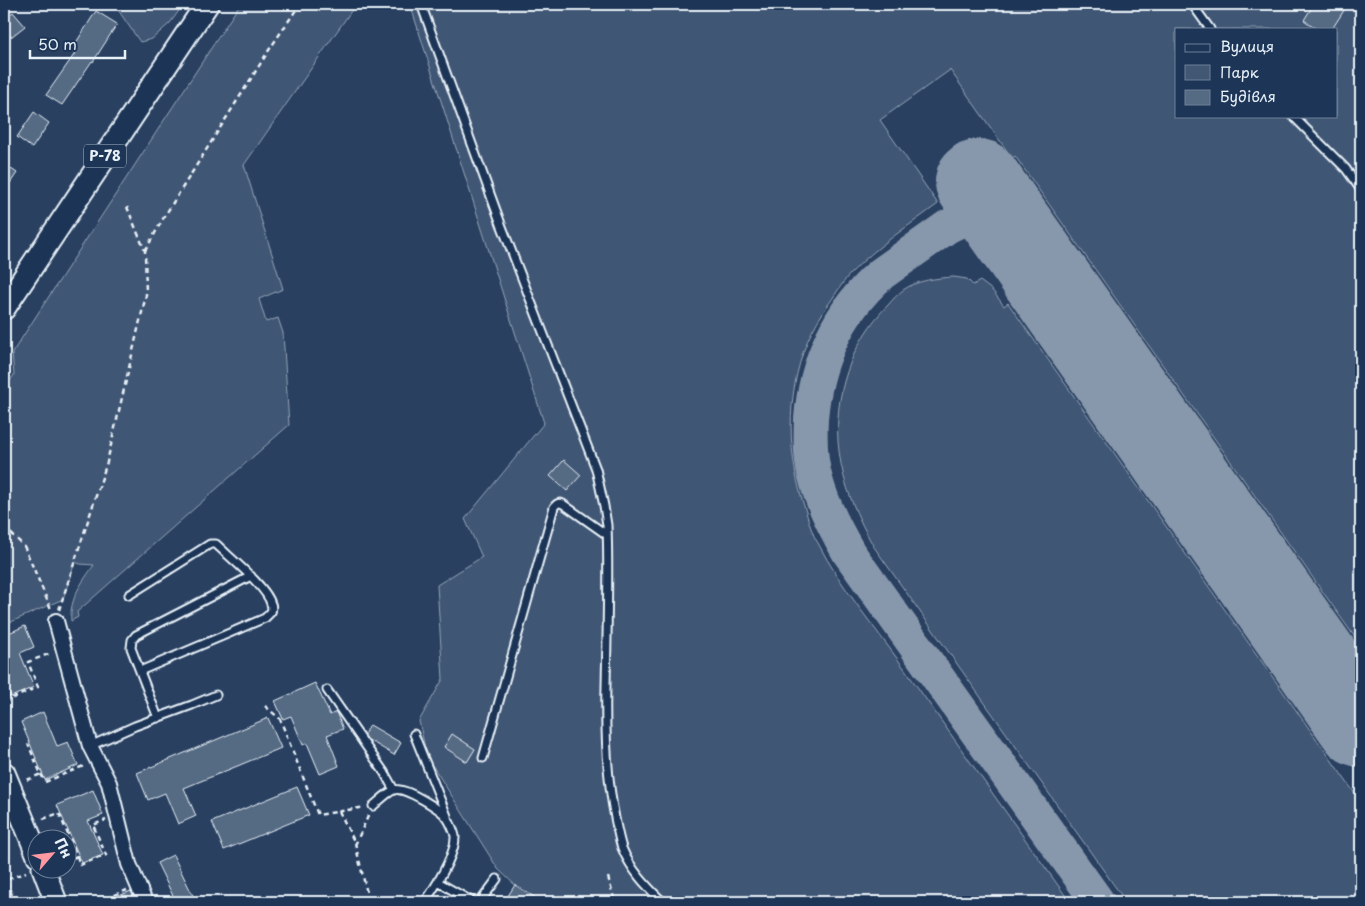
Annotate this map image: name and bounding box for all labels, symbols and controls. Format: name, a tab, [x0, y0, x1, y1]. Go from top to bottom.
scale bar	[30, 28, 125, 60]
legend	[1175, 28, 1338, 118]
text: 50 m	[38, 32, 77, 55]
text: Вулиця	[1220, 34, 1274, 57]
text: Парк	[1220, 60, 1259, 83]
text: Будівля	[1220, 84, 1276, 107]
road number: Р-78	[84, 144, 126, 168]
north arrow	[28, 828, 78, 878]
text: Пн	[50, 834, 78, 862]

